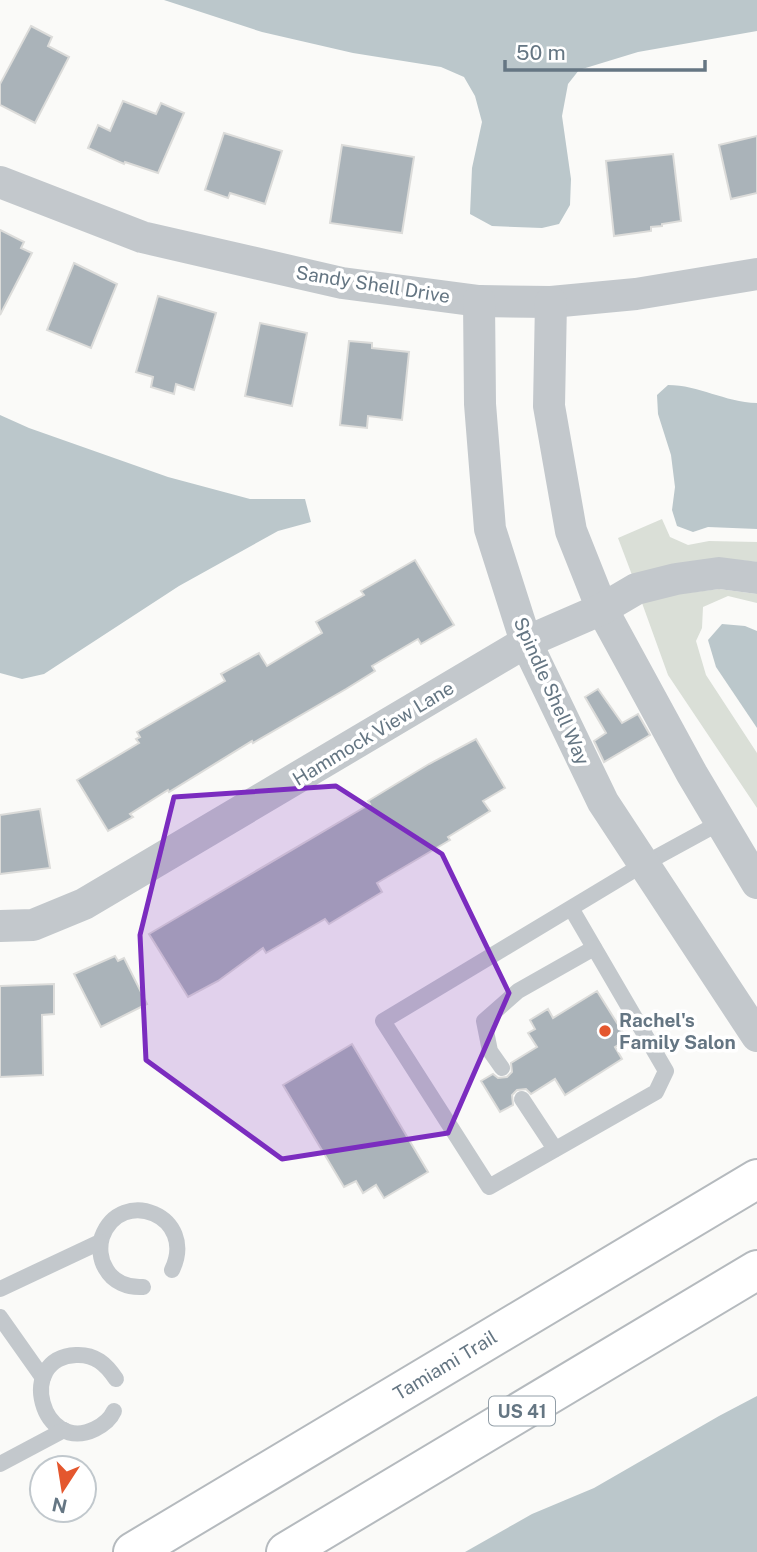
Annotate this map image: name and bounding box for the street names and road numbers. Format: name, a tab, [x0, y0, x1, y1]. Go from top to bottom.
street label: Sandy Shell Drive	[294, 261, 452, 307]
street label: Spindle Shell Way	[510, 614, 594, 768]
street label: Hammock View Lane	[288, 676, 458, 790]
street label: Tamiami Trail	[389, 1325, 501, 1405]
road number: US 41	[489, 1396, 555, 1426]

